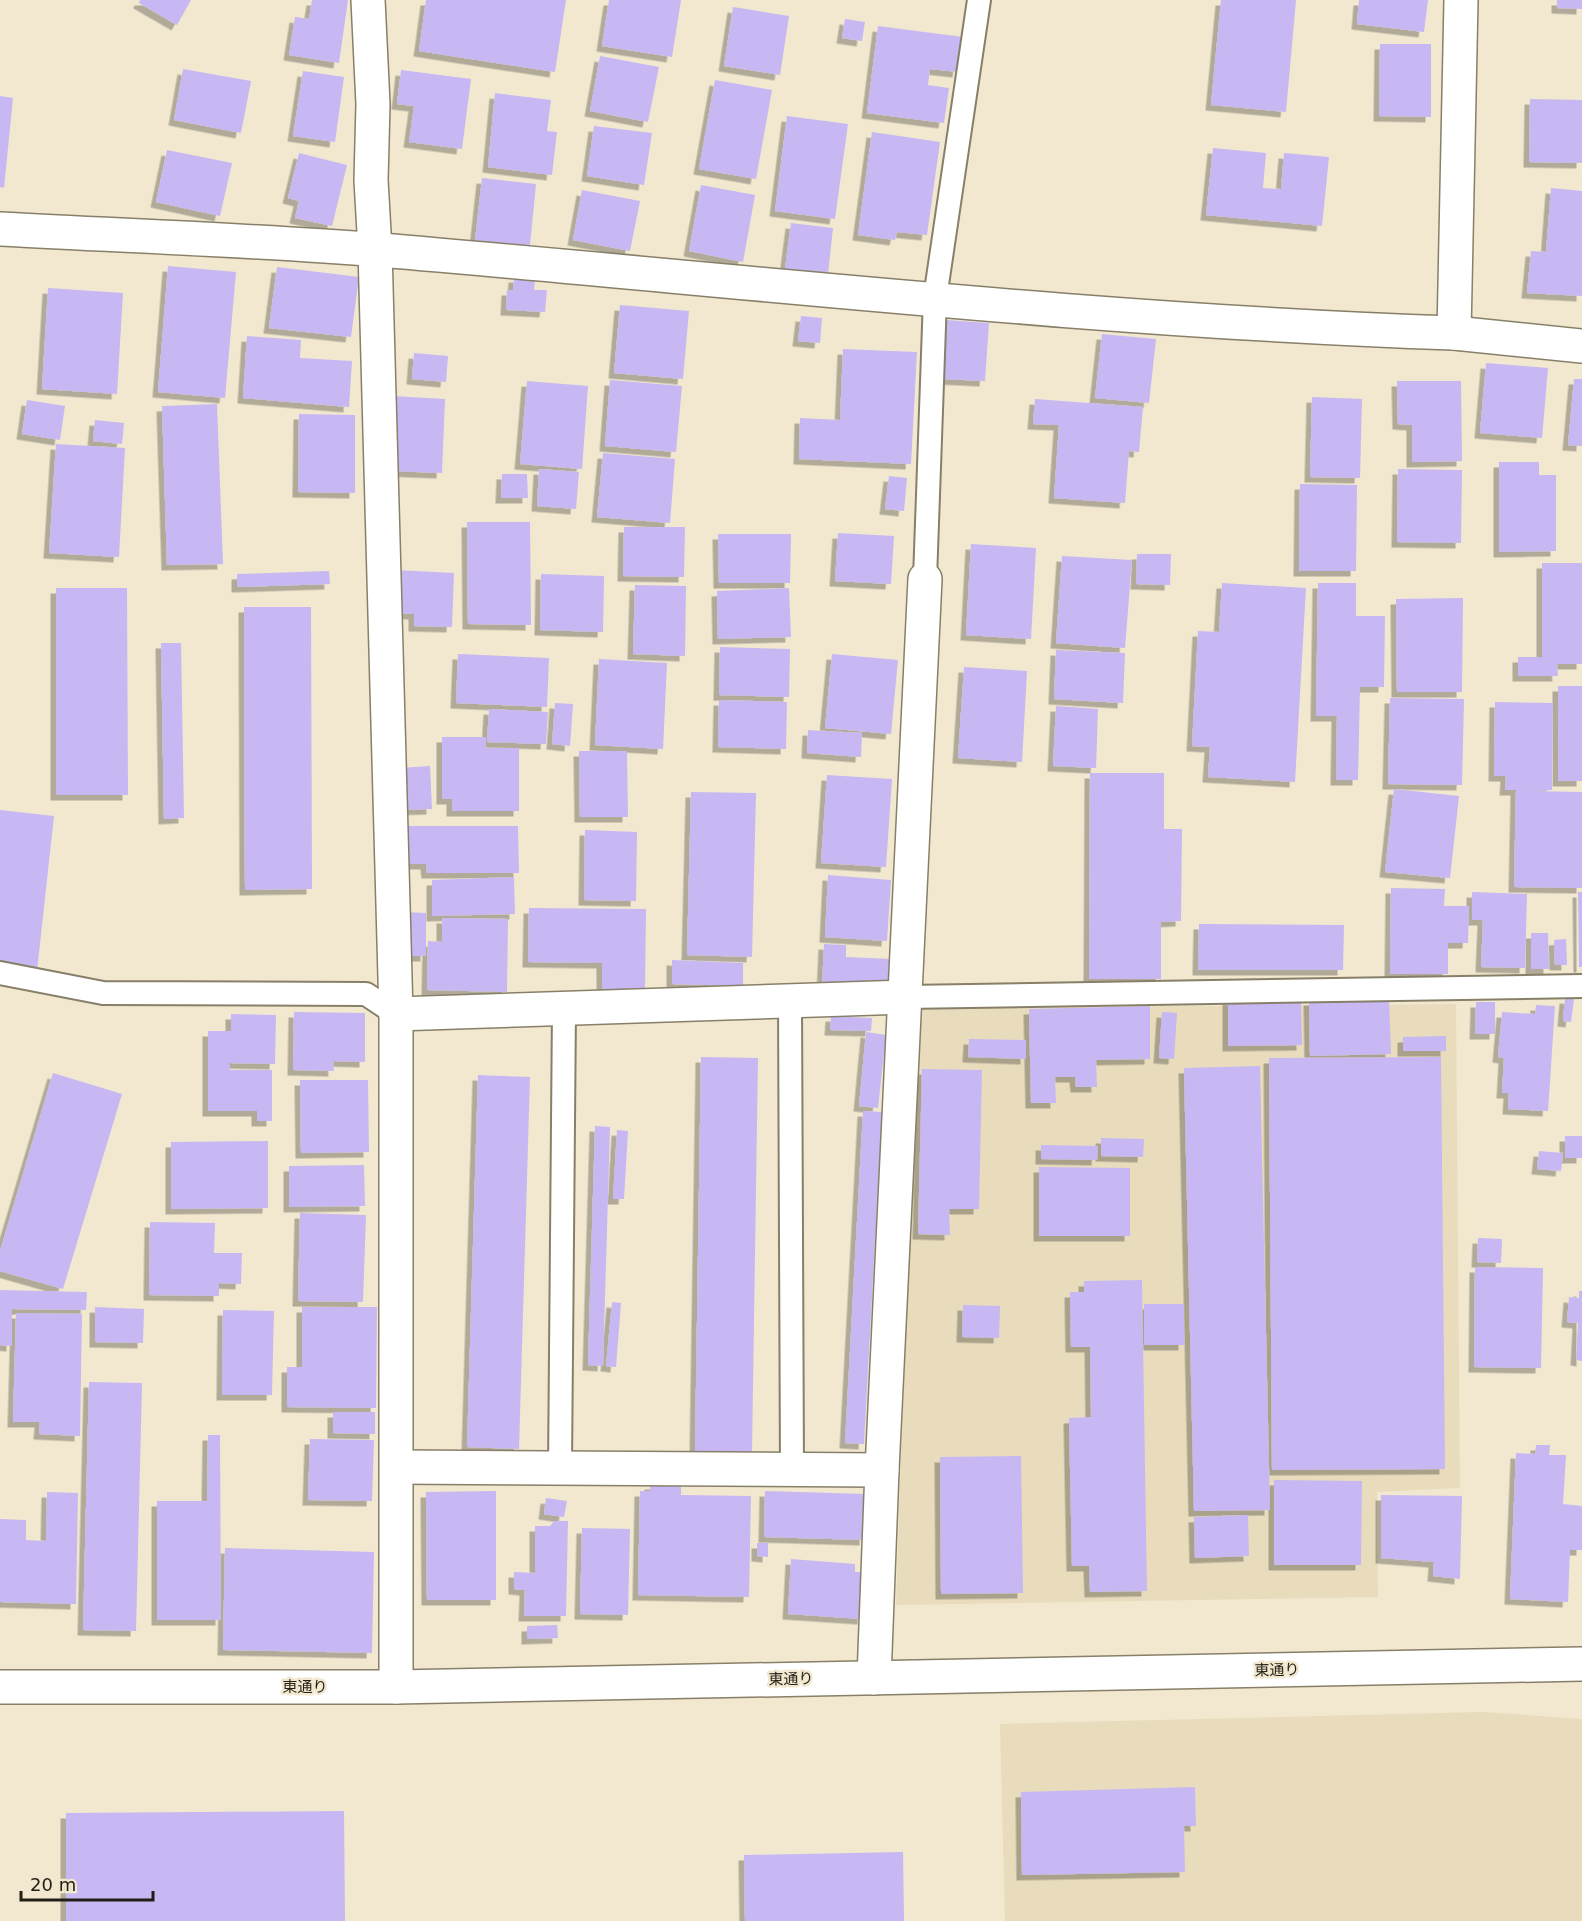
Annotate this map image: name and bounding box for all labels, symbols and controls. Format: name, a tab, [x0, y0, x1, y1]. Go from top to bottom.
street label: 東通り	[1254, 1661, 1300, 1679]
street label: 東通り	[768, 1670, 814, 1688]
street label: 東通り	[282, 1678, 328, 1696]
scale bar	[21, 1864, 153, 1902]
text: 20 m	[30, 1874, 76, 1895]

